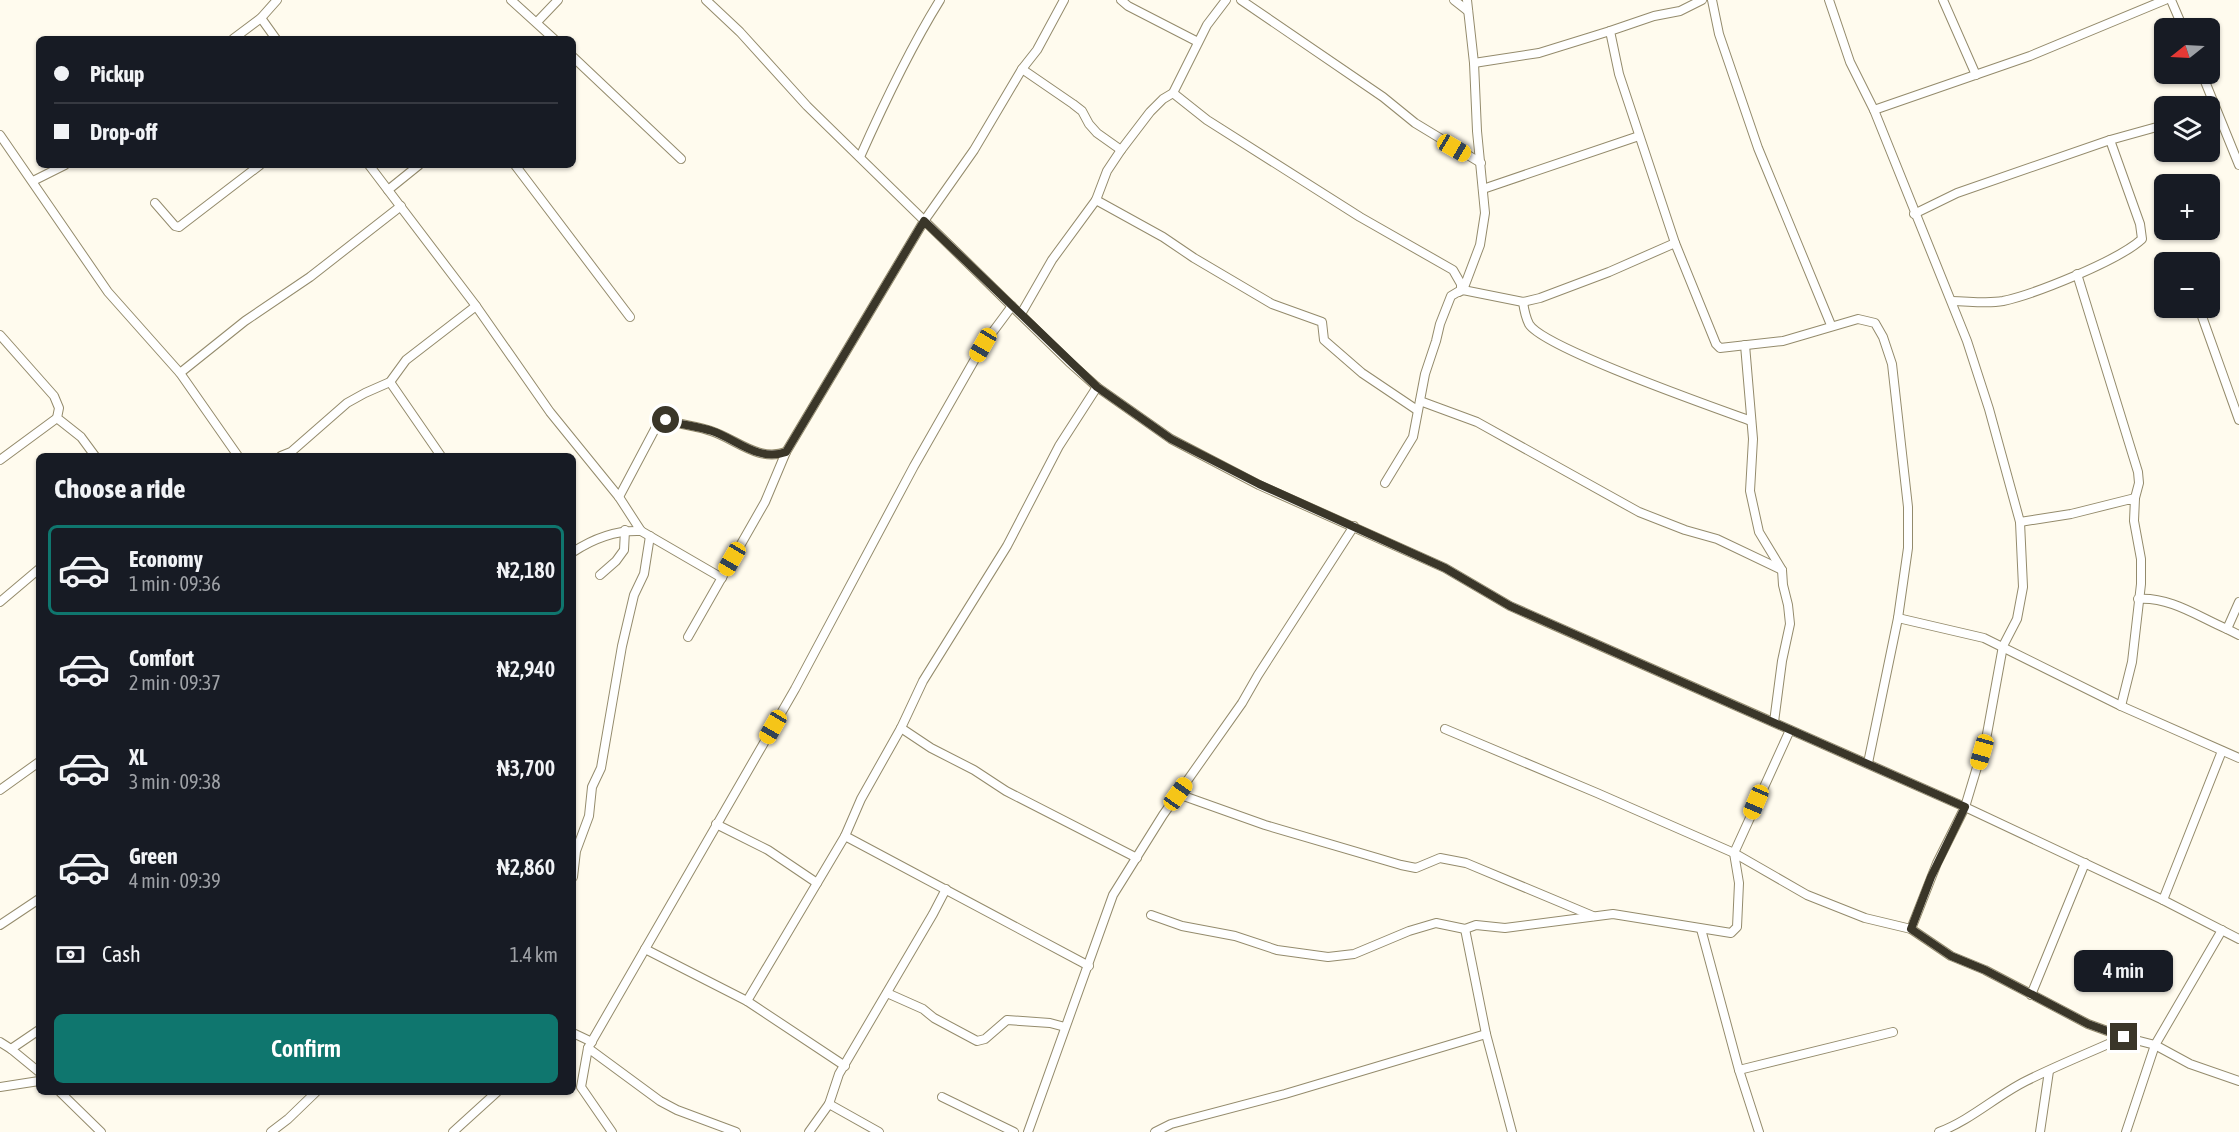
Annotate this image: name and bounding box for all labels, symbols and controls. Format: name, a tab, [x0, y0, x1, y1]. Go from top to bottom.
north arrow	[2154, 18, 2220, 84]
map controls	[2154, 18, 2220, 318]
text: Pickup	[90, 61, 145, 87]
button: layers	[2154, 96, 2220, 162]
text: Drop-off	[90, 119, 157, 145]
car	[1434, 131, 1474, 165]
button: +	[2154, 174, 2220, 240]
button: −	[2154, 252, 2220, 318]
car	[966, 325, 1000, 365]
route start	[652, 406, 679, 433]
text: Choose a ride	[54, 473, 186, 504]
car	[715, 539, 749, 579]
icon: car	[57, 543, 111, 597]
text: Economy	[129, 546, 203, 572]
text: ₦2,180	[497, 557, 555, 583]
text: 1 min · 09:36	[129, 572, 221, 595]
icon: car	[57, 642, 111, 696]
text: Comfort	[129, 645, 194, 671]
text: ₦2,940	[497, 656, 555, 682]
text: 2 min · 09:37	[129, 671, 221, 694]
car	[756, 707, 790, 747]
car	[1968, 732, 1996, 772]
icon: car	[57, 741, 111, 795]
text: XL	[129, 744, 147, 770]
text: ₦3,700	[497, 755, 555, 781]
text: 3 min · 09:38	[129, 770, 221, 793]
car	[1160, 774, 1196, 814]
car	[1741, 782, 1771, 822]
icon: car	[57, 840, 111, 894]
text: Green	[129, 843, 178, 869]
text: ₦2,860	[497, 854, 555, 880]
text: 4 min · 09:39	[129, 869, 221, 892]
icon: cash	[54, 938, 87, 971]
text: Cash	[102, 941, 141, 967]
text: 1.4 km	[510, 943, 558, 966]
callout: 4 min	[2074, 950, 2174, 992]
text: 4 min	[2103, 959, 2144, 982]
button: Confirm	[54, 1014, 558, 1083]
route end	[2110, 1023, 2137, 1050]

